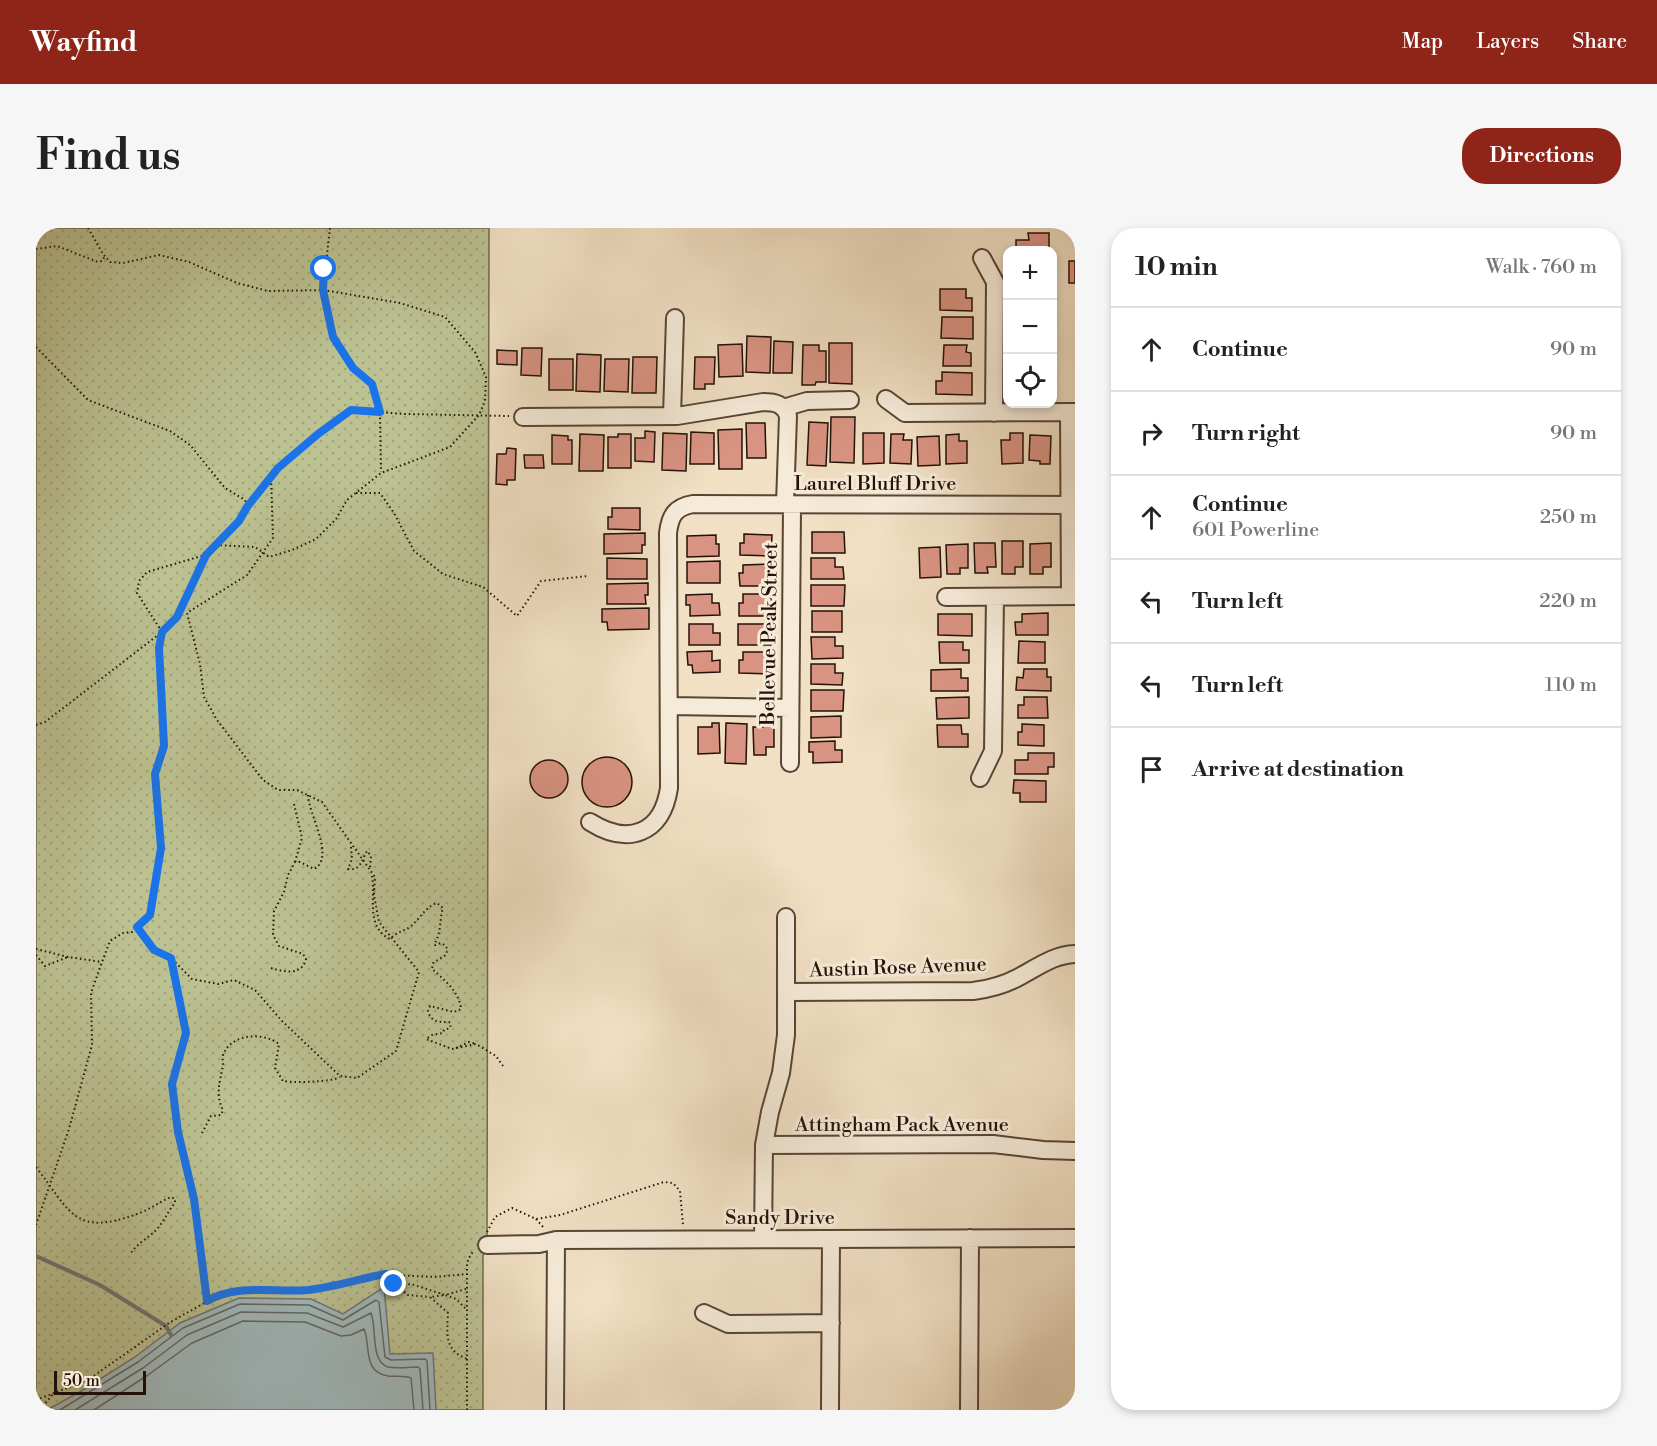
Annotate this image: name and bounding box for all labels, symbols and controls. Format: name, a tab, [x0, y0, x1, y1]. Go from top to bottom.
text: Wayfind	[30, 25, 138, 60]
text: Map	[1402, 29, 1443, 55]
text: Layers	[1476, 29, 1539, 55]
text: Share	[1572, 29, 1627, 55]
button: Directions	[1462, 128, 1621, 184]
text: Find us	[36, 130, 180, 183]
map controls	[1003, 246, 1057, 408]
button: +	[1003, 246, 1057, 300]
text: 10 min	[1135, 251, 1218, 283]
route start	[310, 255, 336, 281]
text: Walk · 760 m	[1486, 255, 1597, 280]
button: −	[1003, 300, 1057, 354]
icon: ahead	[1135, 333, 1168, 366]
text: Continue	[1192, 336, 1288, 363]
text: 90 m	[1550, 337, 1597, 362]
button: locate	[1003, 354, 1057, 408]
icon: right	[1135, 417, 1168, 450]
text: Turn right	[1192, 420, 1300, 447]
text: 90 m	[1550, 421, 1597, 446]
street label: Laurel Bluff Drive	[794, 472, 956, 497]
text: Continue	[1192, 491, 1288, 518]
icon: ahead	[1135, 501, 1168, 534]
text: 250 m	[1540, 505, 1597, 530]
text: 601 Powerline	[1192, 518, 1319, 543]
street label: Bellevue Peak Street	[756, 542, 784, 727]
icon: left	[1135, 585, 1168, 618]
text: Turn left	[1192, 588, 1283, 615]
text: 220 m	[1539, 589, 1597, 614]
icon: left	[1135, 669, 1168, 702]
text: Turn left	[1192, 672, 1283, 699]
text: 110 m	[1545, 673, 1597, 698]
icon: arrive	[1135, 753, 1168, 786]
text: Arrive at destination	[1192, 756, 1404, 783]
street label: Austin Rose Avenue	[808, 952, 987, 984]
street label: Attingham Pack Avenue	[794, 1113, 1009, 1138]
street label: Sandy Drive	[725, 1206, 835, 1231]
route end	[380, 1270, 406, 1296]
scale bar	[54, 1368, 146, 1396]
text: 50 m	[63, 1371, 100, 1391]

